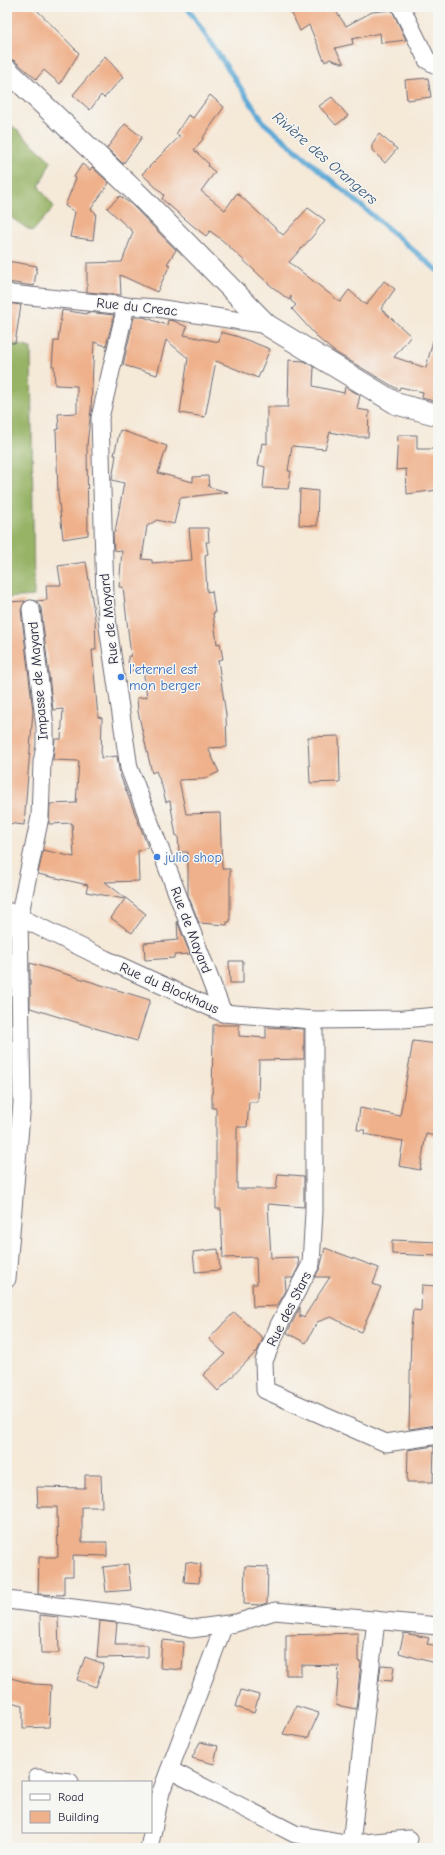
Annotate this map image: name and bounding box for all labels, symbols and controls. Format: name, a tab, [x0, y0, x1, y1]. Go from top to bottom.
water label: Rivière des Orangers	[269, 108, 382, 209]
street label: Rue du Creac	[96, 294, 179, 320]
street label: Rue de Mayard	[96, 573, 122, 665]
street label: Impasse de Mayard	[24, 621, 52, 741]
place label: l'eternel est mon berger	[129, 661, 200, 694]
marker: l'eternel est mon berger	[116, 672, 126, 682]
place label: julio shop	[163, 849, 222, 866]
marker: julio shop	[152, 852, 162, 862]
street label: Rue de Mayard	[167, 884, 215, 976]
street label: Rue du Blockhaus	[117, 959, 221, 1018]
street label: Rue des Stars	[263, 1268, 315, 1349]
legend	[22, 1781, 152, 1833]
text: Road	[58, 1790, 84, 1804]
text: Building	[58, 1810, 99, 1824]

